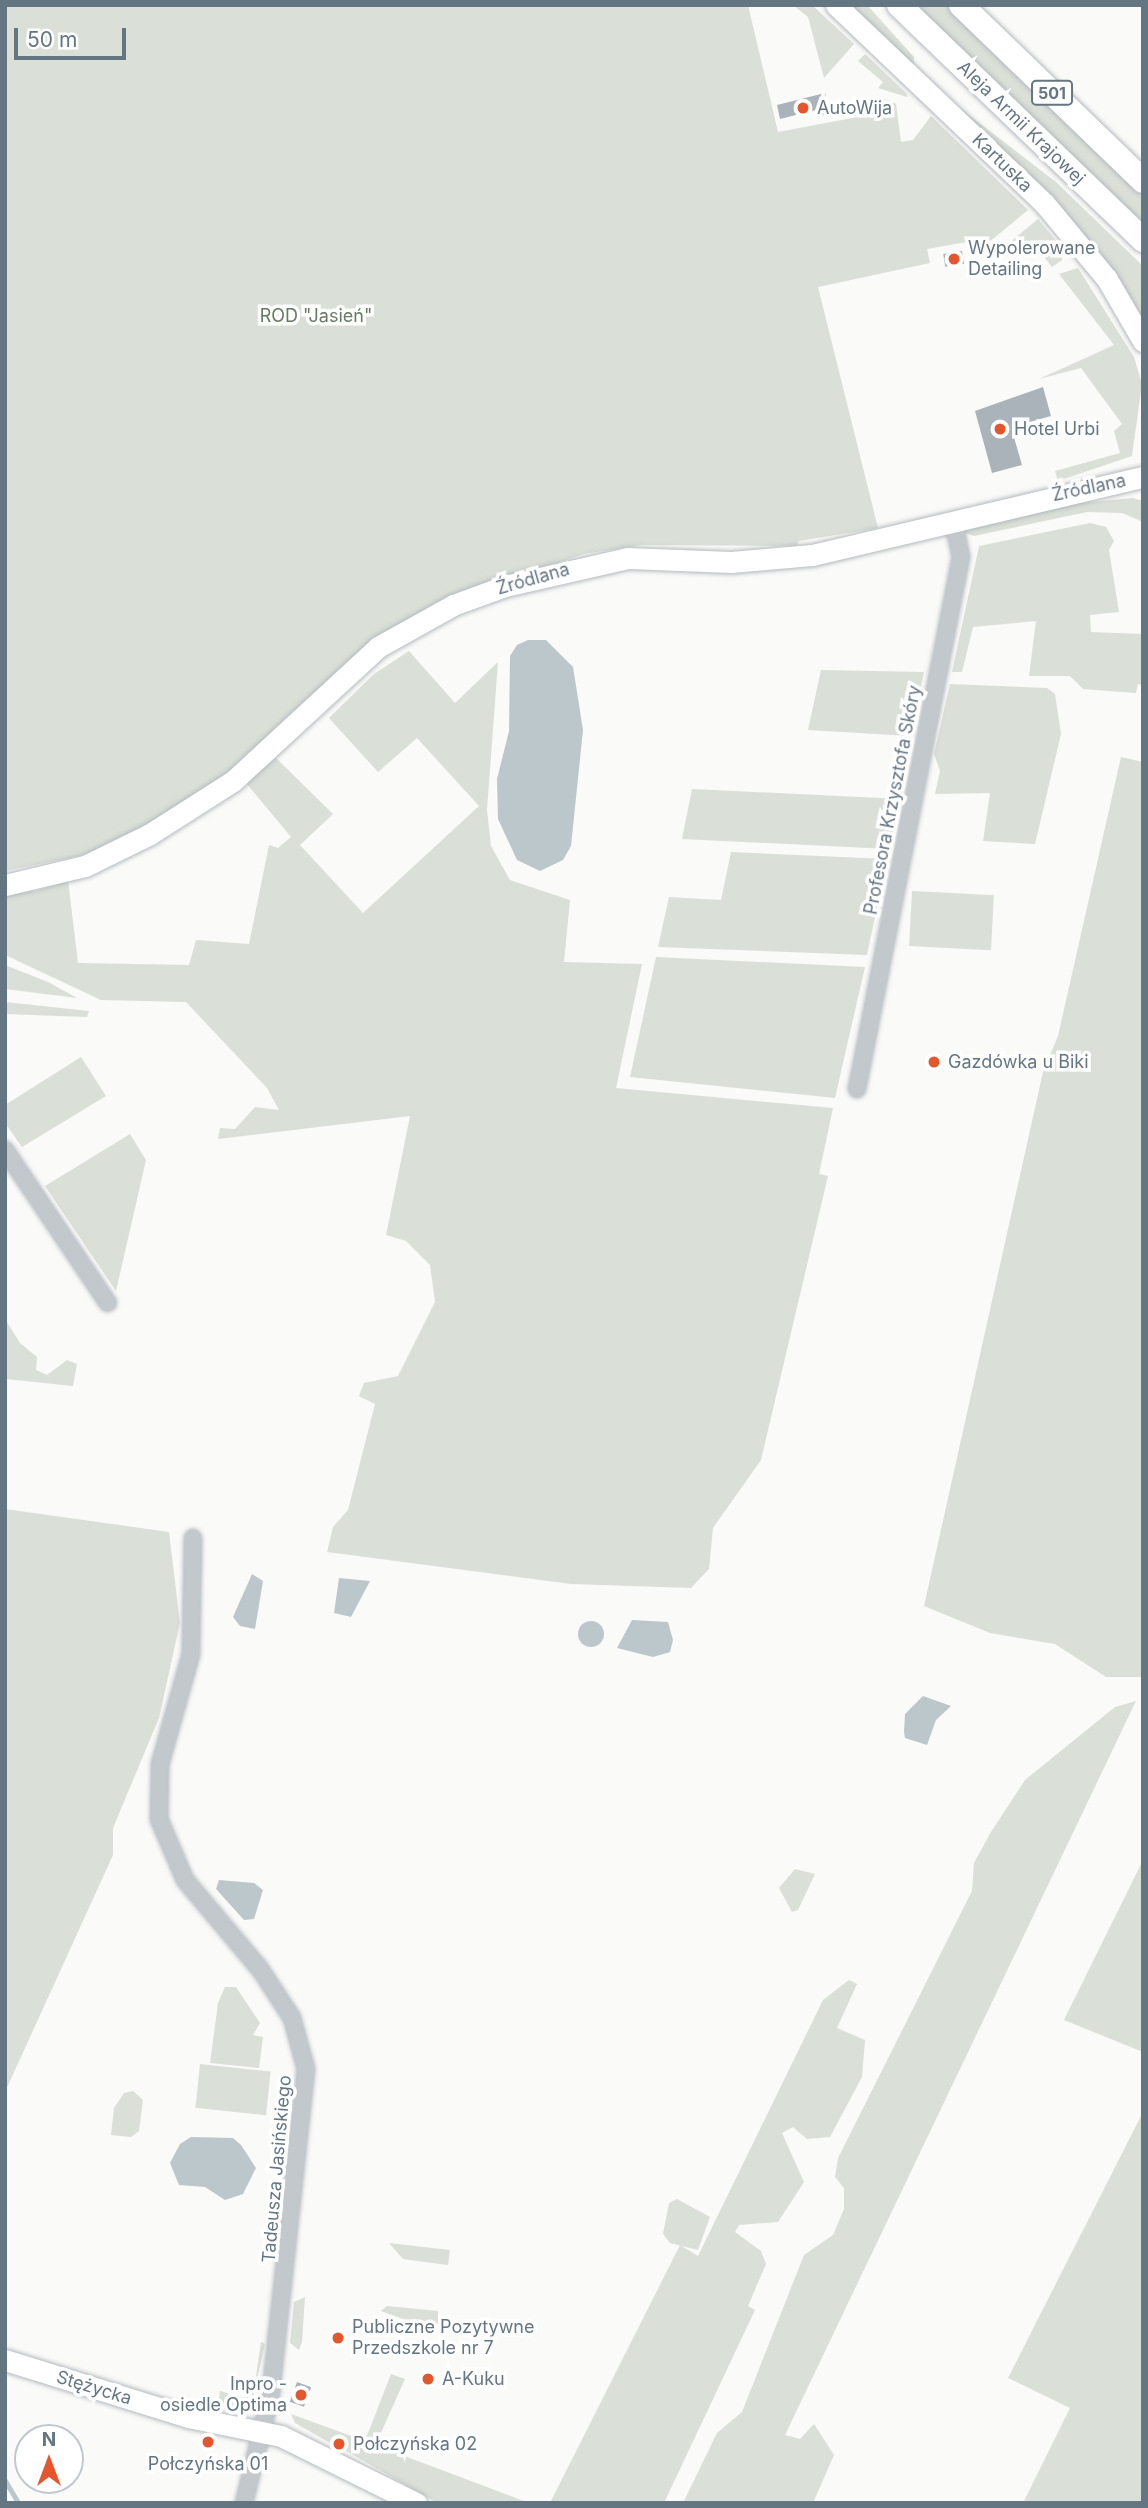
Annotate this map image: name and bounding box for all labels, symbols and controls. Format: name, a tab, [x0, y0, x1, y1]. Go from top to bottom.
scale bar	[18, 14, 130, 58]
text: 50 m	[27, 27, 77, 52]
street label: Aleja Armii Krajowej	[953, 57, 1089, 189]
road number: 501	[1031, 80, 1073, 106]
place label: AutoWija	[817, 97, 892, 119]
marker: AutoWija	[795, 100, 811, 116]
street label: Kartuska	[967, 129, 1037, 197]
place label: Wypolerowane Detailing	[968, 238, 1095, 280]
marker: Wypolerowane Detailing	[946, 251, 962, 267]
park label: ROD "Jasień"	[260, 305, 372, 327]
place label: Hotel Urbi	[1014, 418, 1100, 440]
marker: Hotel Urbi	[992, 421, 1008, 437]
street label: Źródlana	[1050, 470, 1128, 506]
street label: Źródlana	[494, 558, 572, 600]
street label: Profesora Krzysztofa Skóry	[860, 684, 926, 916]
place label: Gazdówka u Biki	[948, 1051, 1089, 1073]
marker: Gazdówka u Biki	[926, 1054, 942, 1070]
street label: Tadeusza Jasińskiego	[258, 2074, 296, 2264]
place label: Publiczne Pozytywne Przedszkole nr 7	[352, 2317, 534, 2360]
marker: Publiczne Pozytywne Przedszkole nr 7	[330, 2330, 346, 2346]
street label: Stężycka	[54, 2366, 134, 2410]
place label: A-Kuku	[442, 2368, 505, 2390]
marker: A-Kuku	[420, 2371, 436, 2387]
place label: Inpro - osiedle Optima	[160, 2374, 287, 2416]
marker: Inpro - osiedle Optima	[293, 2387, 309, 2403]
north arrow	[14, 2424, 84, 2494]
text: N	[42, 2428, 56, 2451]
place label: Połczyńska 02	[353, 2433, 477, 2455]
marker: Połczyńska 01	[200, 2434, 216, 2450]
marker: Połczyńska 02	[331, 2436, 347, 2452]
place label: Połczyńska 01	[148, 2453, 268, 2475]

